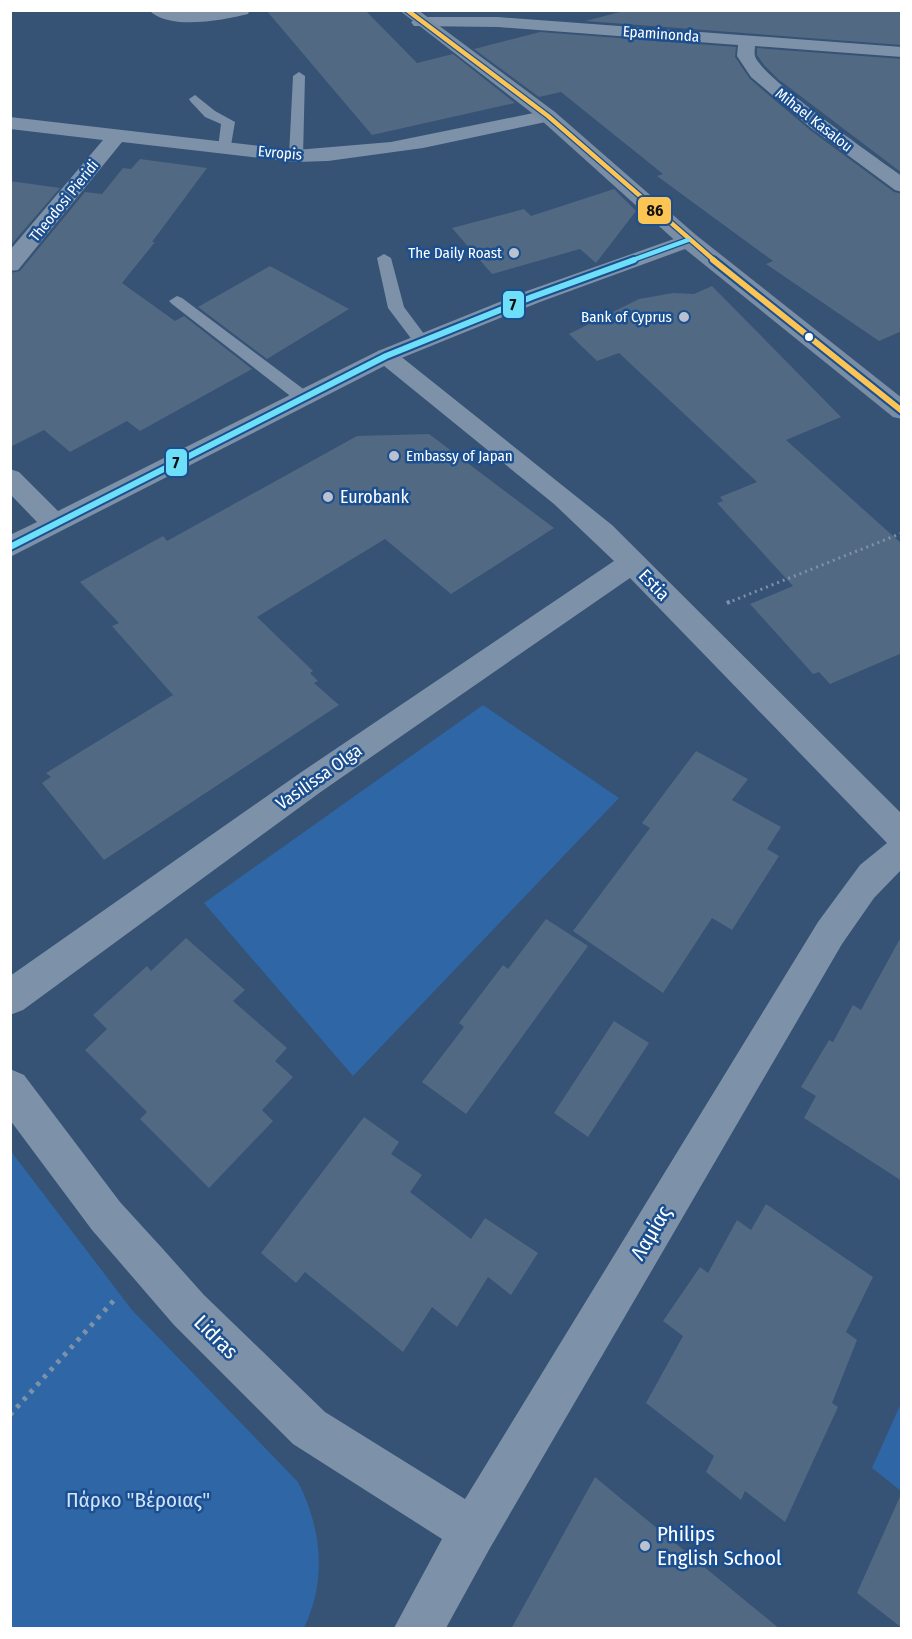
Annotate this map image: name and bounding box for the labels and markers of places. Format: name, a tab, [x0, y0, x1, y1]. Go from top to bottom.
place label: The Daily Roast	[408, 244, 502, 262]
marker: The Daily Roast	[507, 246, 521, 260]
place label: Bank of Cyprus	[581, 308, 672, 326]
marker: Bank of Cyprus	[677, 310, 691, 324]
unlabelled marker	[803, 331, 815, 343]
place label: Embassy of Japan	[406, 447, 513, 465]
marker: Embassy of Japan	[387, 449, 401, 463]
place label: Eurobank	[340, 486, 410, 508]
marker: Eurobank	[321, 490, 335, 504]
place label: Philips English School	[657, 1521, 782, 1571]
marker: Philips English School	[638, 1539, 652, 1553]

